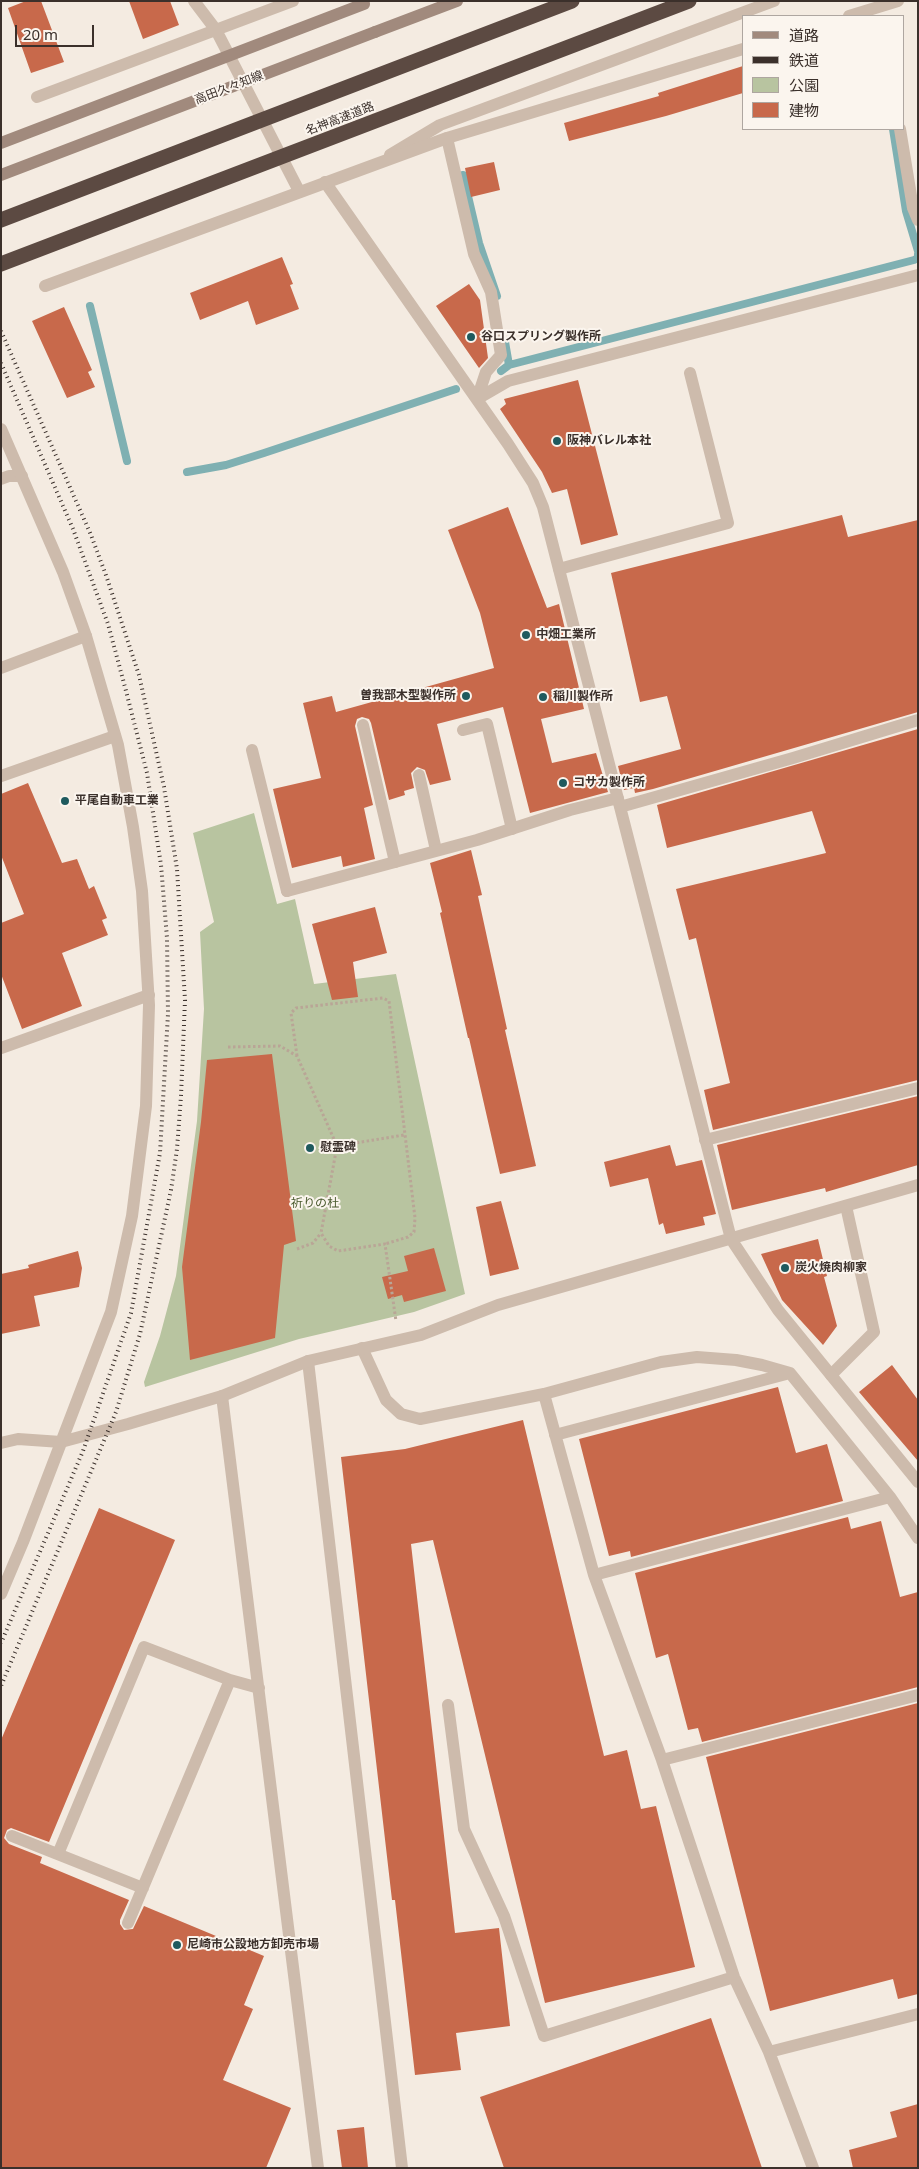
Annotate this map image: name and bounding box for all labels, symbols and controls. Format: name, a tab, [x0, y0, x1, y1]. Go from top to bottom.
scale bar	[18, 15, 96, 47]
legend	[742, 15, 904, 130]
text: 20 m	[23, 24, 58, 44]
text: 道路	[789, 25, 819, 45]
text: 鉄道	[789, 50, 819, 70]
street label: 高田久々知線	[193, 68, 265, 108]
text: 公園	[789, 75, 819, 95]
street label: 名神高速道路	[304, 99, 376, 139]
text: 建物	[789, 100, 819, 120]
place label: 谷口スプリング製作所	[481, 330, 601, 344]
marker: 谷口スプリング製作所	[465, 331, 477, 343]
place label: 阪神バレル本社	[567, 434, 651, 448]
marker: 阪神バレル本社	[551, 435, 563, 447]
place label: 中畑工業所	[536, 628, 596, 642]
marker: 中畑工業所	[520, 629, 532, 641]
place label: 曽我部木型製作所	[360, 689, 456, 703]
marker: 曽我部木型製作所	[460, 690, 472, 702]
place label: 稲川製作所	[553, 690, 613, 704]
marker: 稲川製作所	[537, 691, 549, 703]
place label: コサカ製作所	[573, 776, 645, 790]
marker: コサカ製作所	[557, 777, 569, 789]
place label: 平尾自動車工業	[75, 794, 159, 808]
marker: 平尾自動車工業	[59, 795, 71, 807]
place label: 慰霊碑	[320, 1141, 356, 1155]
marker: 慰霊碑	[304, 1142, 316, 1154]
park label: 祈りの杜	[291, 1197, 339, 1211]
place label: 炭火焼肉柳家	[795, 1261, 867, 1275]
marker: 炭火焼肉柳家	[779, 1262, 791, 1274]
place label: 尼崎市公設地方卸売市場	[187, 1938, 319, 1952]
marker: 尼崎市公設地方卸売市場	[171, 1939, 183, 1951]

